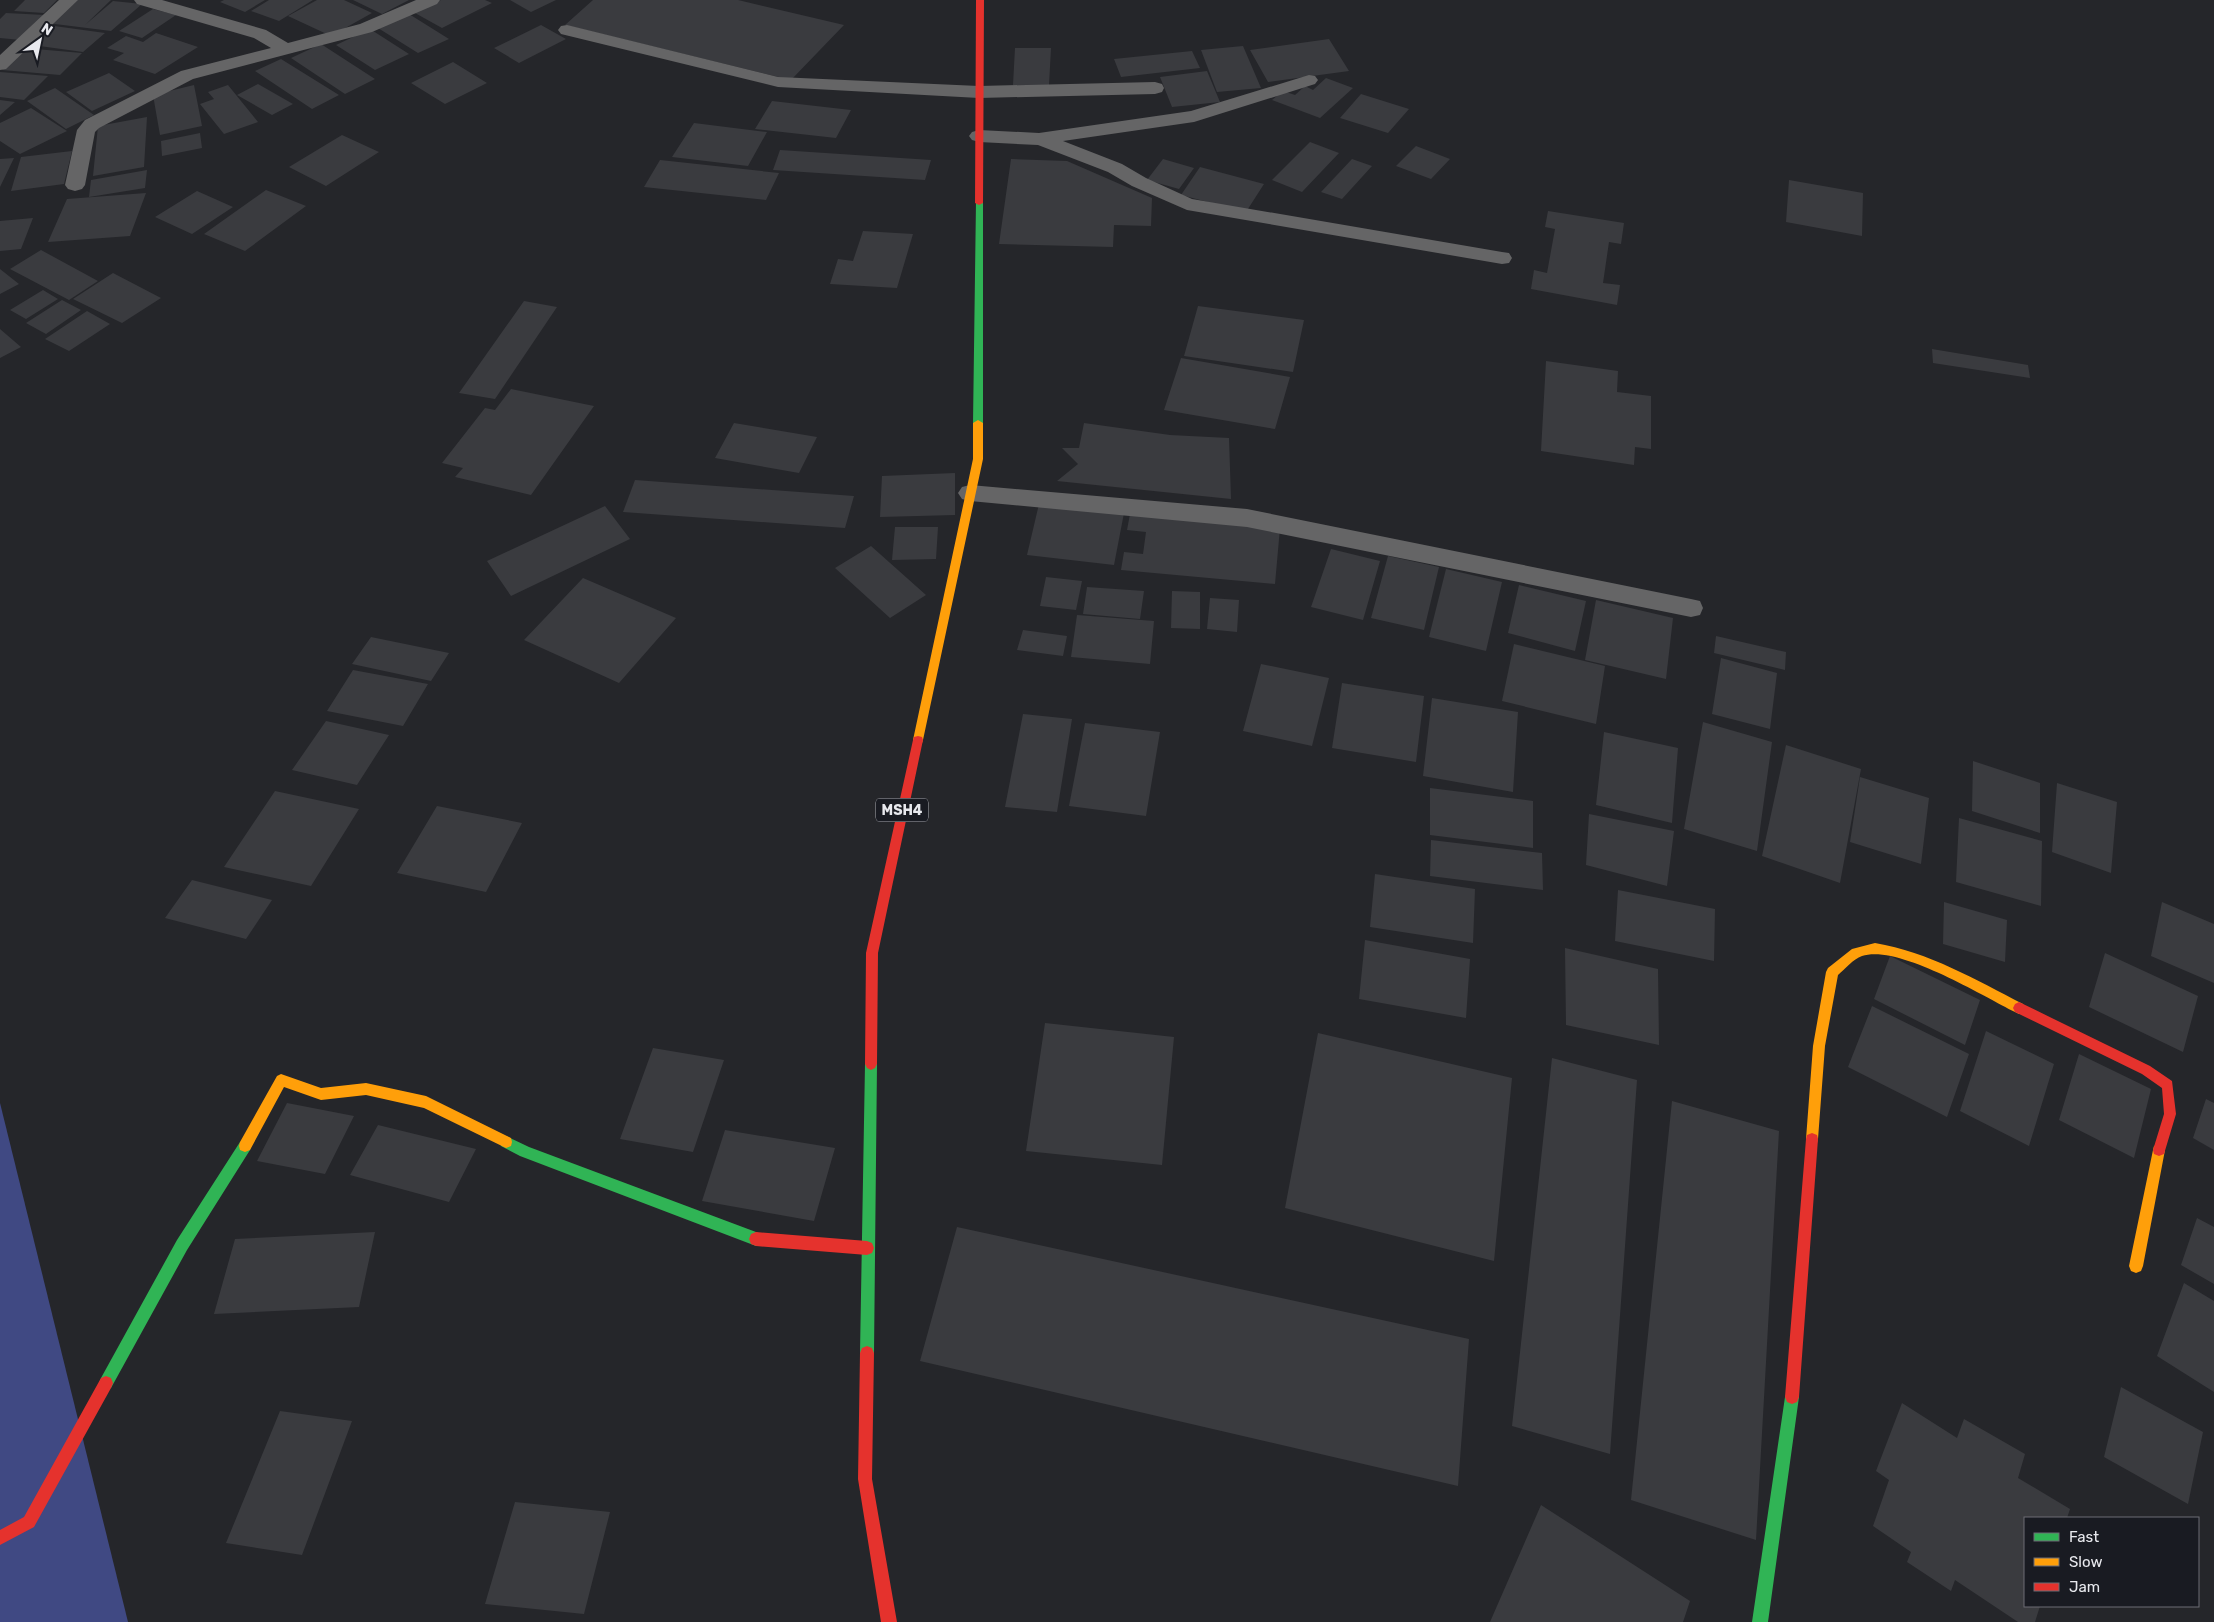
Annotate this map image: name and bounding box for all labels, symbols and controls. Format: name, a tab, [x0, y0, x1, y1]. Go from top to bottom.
north arrow	[15, 15, 65, 65]
text: N	[38, 20, 56, 39]
road number: MSH4	[876, 798, 928, 822]
legend	[2024, 1517, 2199, 1607]
text: Fast	[2069, 1528, 2099, 1546]
text: Slow	[2069, 1553, 2102, 1571]
text: Jam	[2069, 1578, 2100, 1596]

